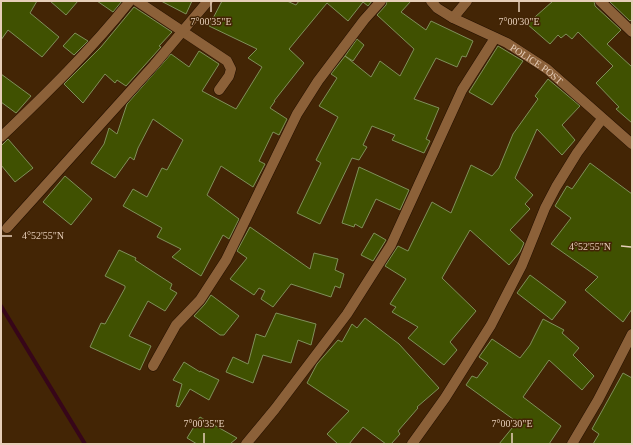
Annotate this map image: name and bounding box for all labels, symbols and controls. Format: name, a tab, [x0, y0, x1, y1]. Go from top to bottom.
text: 7°00'35"E	[191, 16, 232, 27]
text: 7°00'30"E	[499, 16, 540, 27]
street label: POLICE POST	[509, 41, 565, 86]
text: 4°52'55"N	[22, 230, 64, 241]
text: 4°52'55"N	[569, 241, 611, 252]
text: 7°00'35"E	[184, 418, 225, 429]
text: 7°00'30"E	[492, 418, 533, 429]

